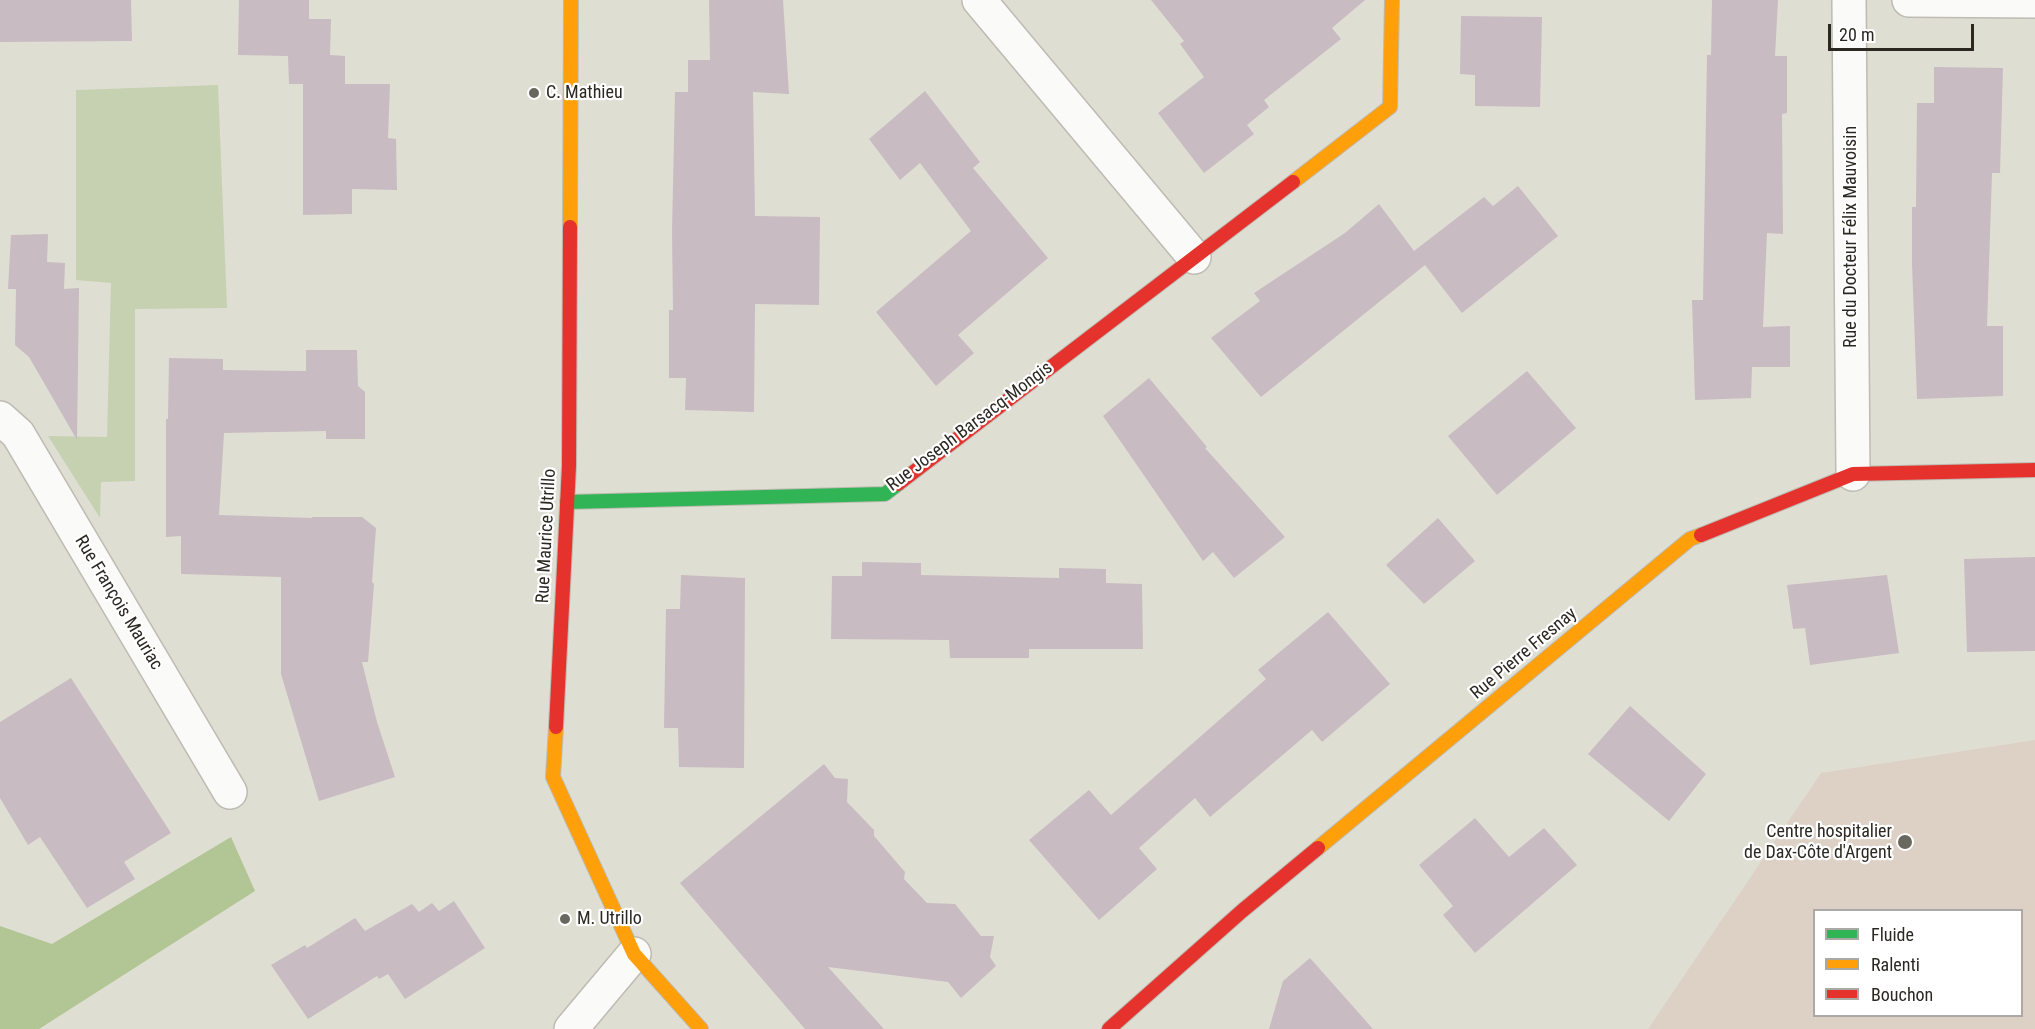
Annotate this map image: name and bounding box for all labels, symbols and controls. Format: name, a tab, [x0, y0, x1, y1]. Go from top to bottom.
scale bar	[1831, 12, 1976, 50]
text: 20 m	[1839, 24, 1874, 45]
place label: C. Mathieu	[546, 82, 623, 104]
marker: C. Mathieu	[527, 86, 541, 100]
street label: Rue du Docteur Félix Mauvoisin	[1840, 126, 1862, 348]
street label: Rue Joseph Barsacq-Mongis	[883, 358, 1057, 496]
street label: Rue Maurice Utrillo	[533, 468, 561, 604]
street label: Rue François Mauriac	[69, 532, 167, 674]
street label: Rue Pierre Fresnay	[1467, 603, 1581, 705]
place label: Centre hospitalier de Dax-Côte d'Argent	[1744, 821, 1892, 864]
marker: Centre hospitalier de Dax-Côte d'Argent	[1896, 833, 1914, 851]
place label: M. Utrillo	[577, 908, 642, 930]
legend	[1813, 909, 2023, 1017]
marker: M. Utrillo	[558, 912, 572, 926]
text: Fluide	[1871, 924, 1914, 945]
text: Ralenti	[1871, 954, 1920, 975]
text: Bouchon	[1871, 984, 1933, 1005]

